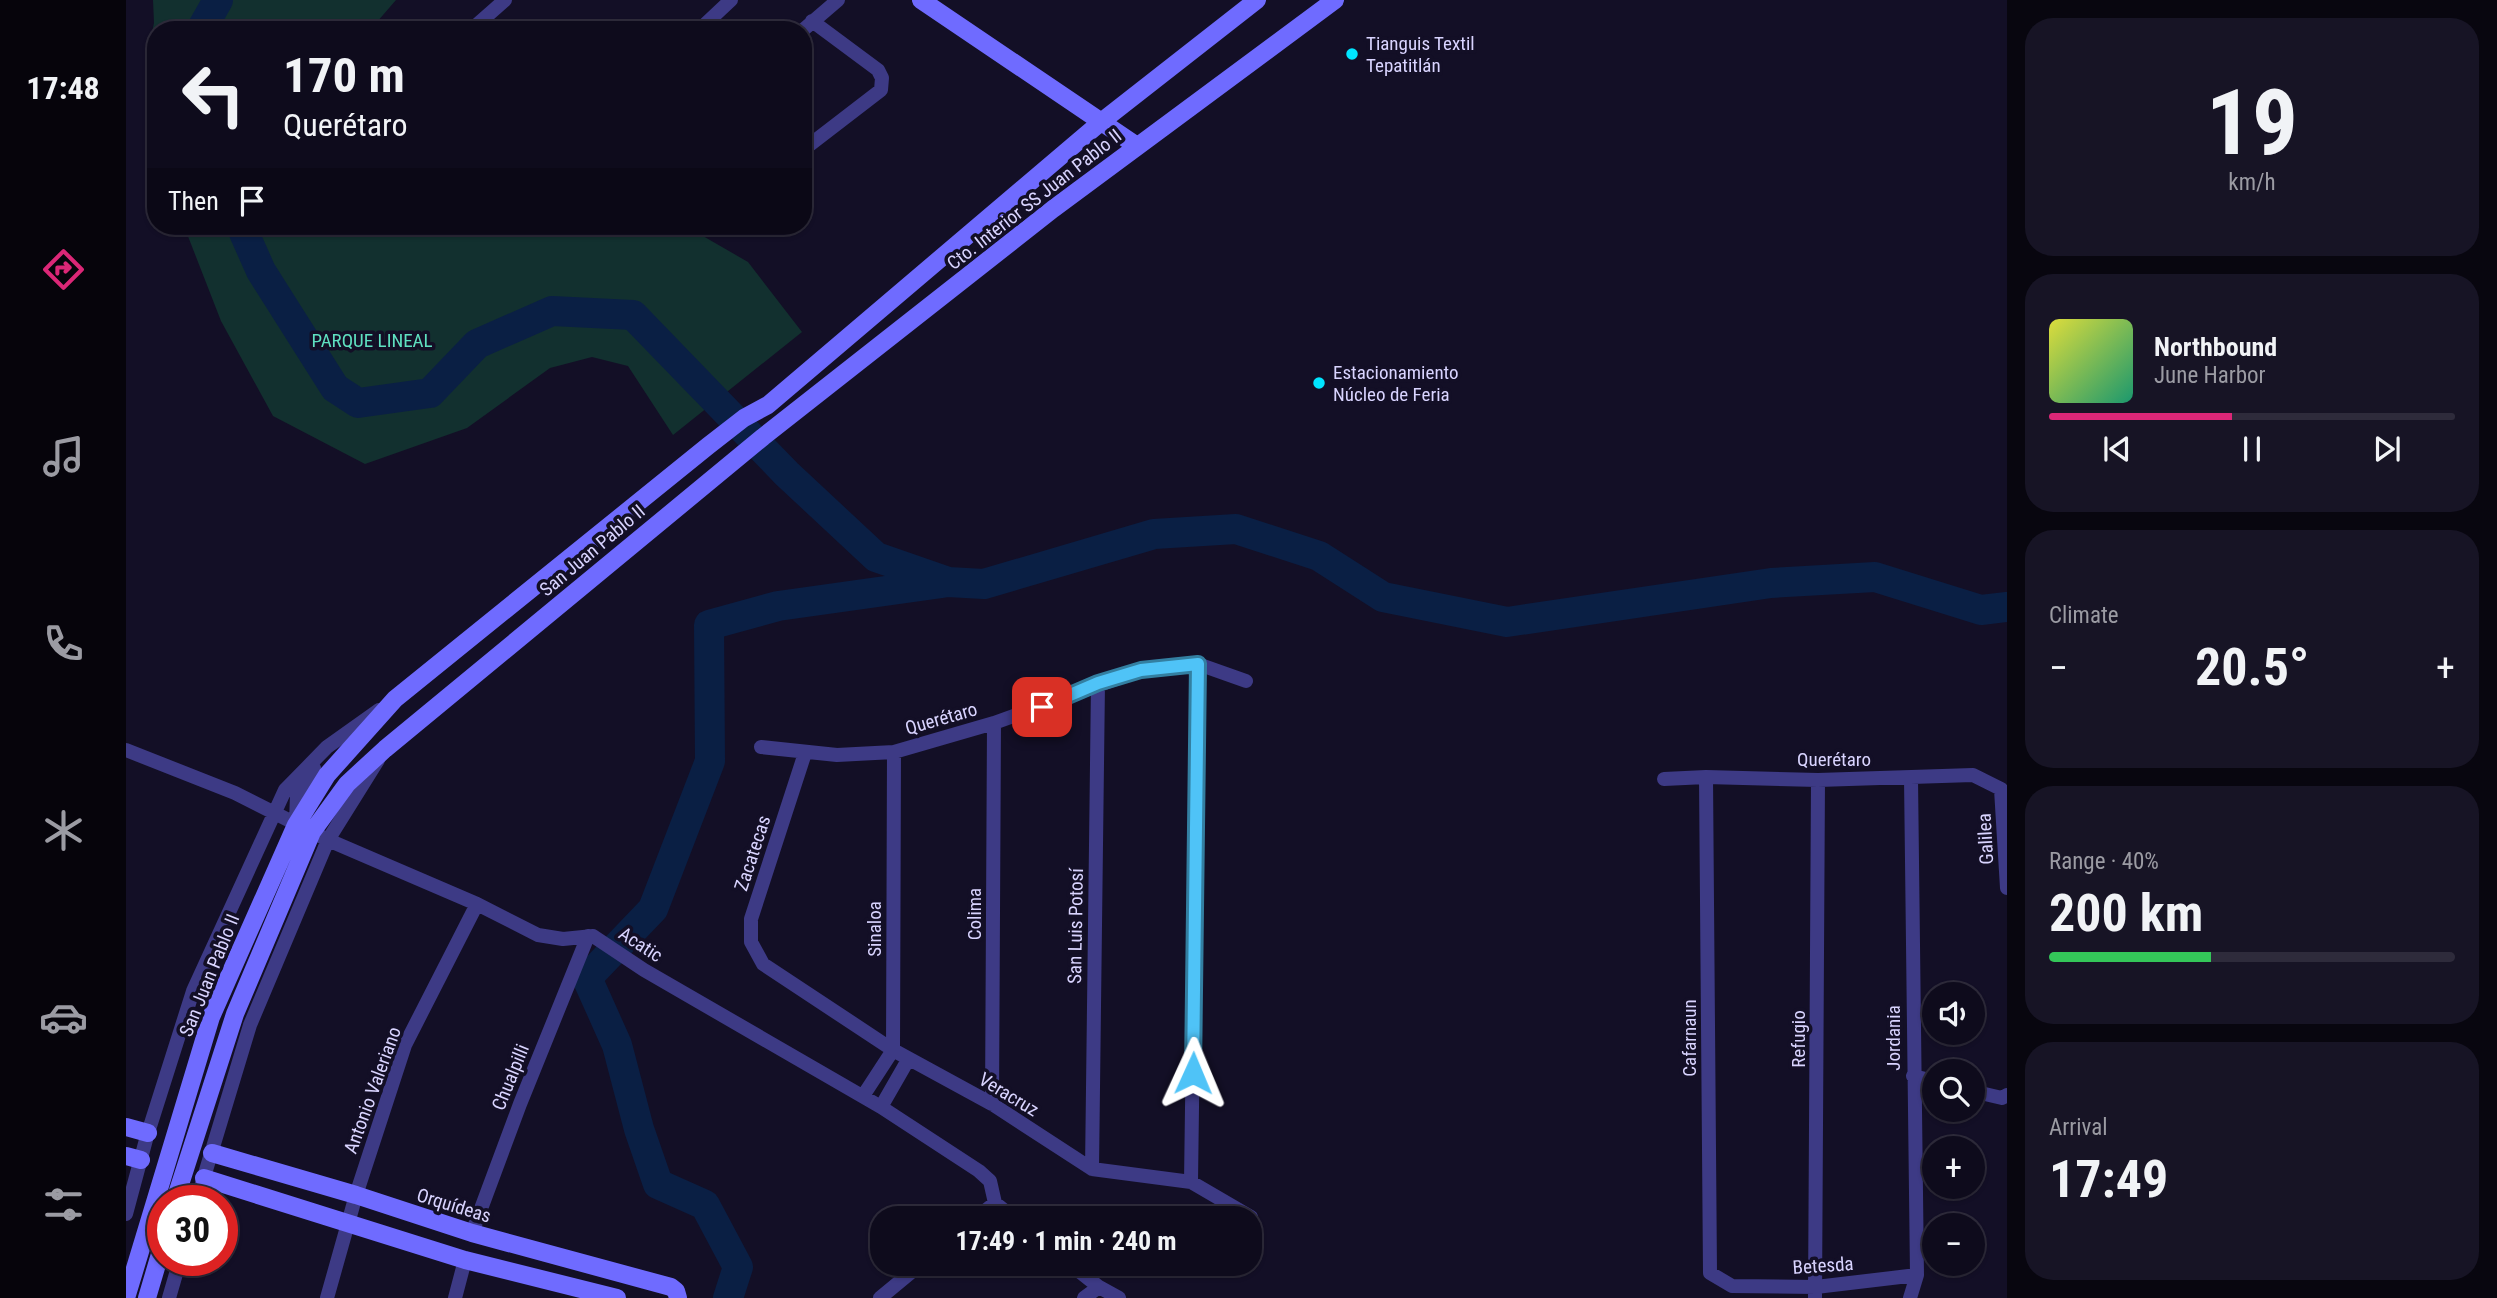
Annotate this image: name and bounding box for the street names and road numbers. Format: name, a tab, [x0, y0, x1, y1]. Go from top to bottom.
street label: Cto. Interior SS Juan Pablo II	[942, 124, 1126, 275]
street label: San Juan Pablo II	[535, 500, 650, 601]
street label: Querétaro	[902, 697, 980, 740]
street label: Querétaro	[1797, 748, 1871, 771]
street label: Zacatecas	[729, 813, 775, 894]
street label: Galilea	[1973, 813, 1998, 865]
street label: San Luis Potosí	[1063, 866, 1088, 984]
street label: Colima	[963, 888, 986, 940]
street label: Sinaloa	[863, 901, 886, 957]
street label: San Juan Pablo II	[174, 911, 245, 1040]
street label: Acatic	[615, 922, 667, 967]
street label: Cafarnaun	[1678, 999, 1701, 1077]
street label: Jordania	[1882, 1005, 1905, 1071]
street label: Refugio	[1787, 1010, 1810, 1068]
street label: Antonio Valeriano	[339, 1024, 406, 1157]
street label: Chualpilli	[487, 1041, 534, 1114]
street label: Veracruz	[975, 1068, 1043, 1121]
street label: Orquídeas	[414, 1183, 494, 1228]
street label: Betesda	[1792, 1252, 1854, 1279]

